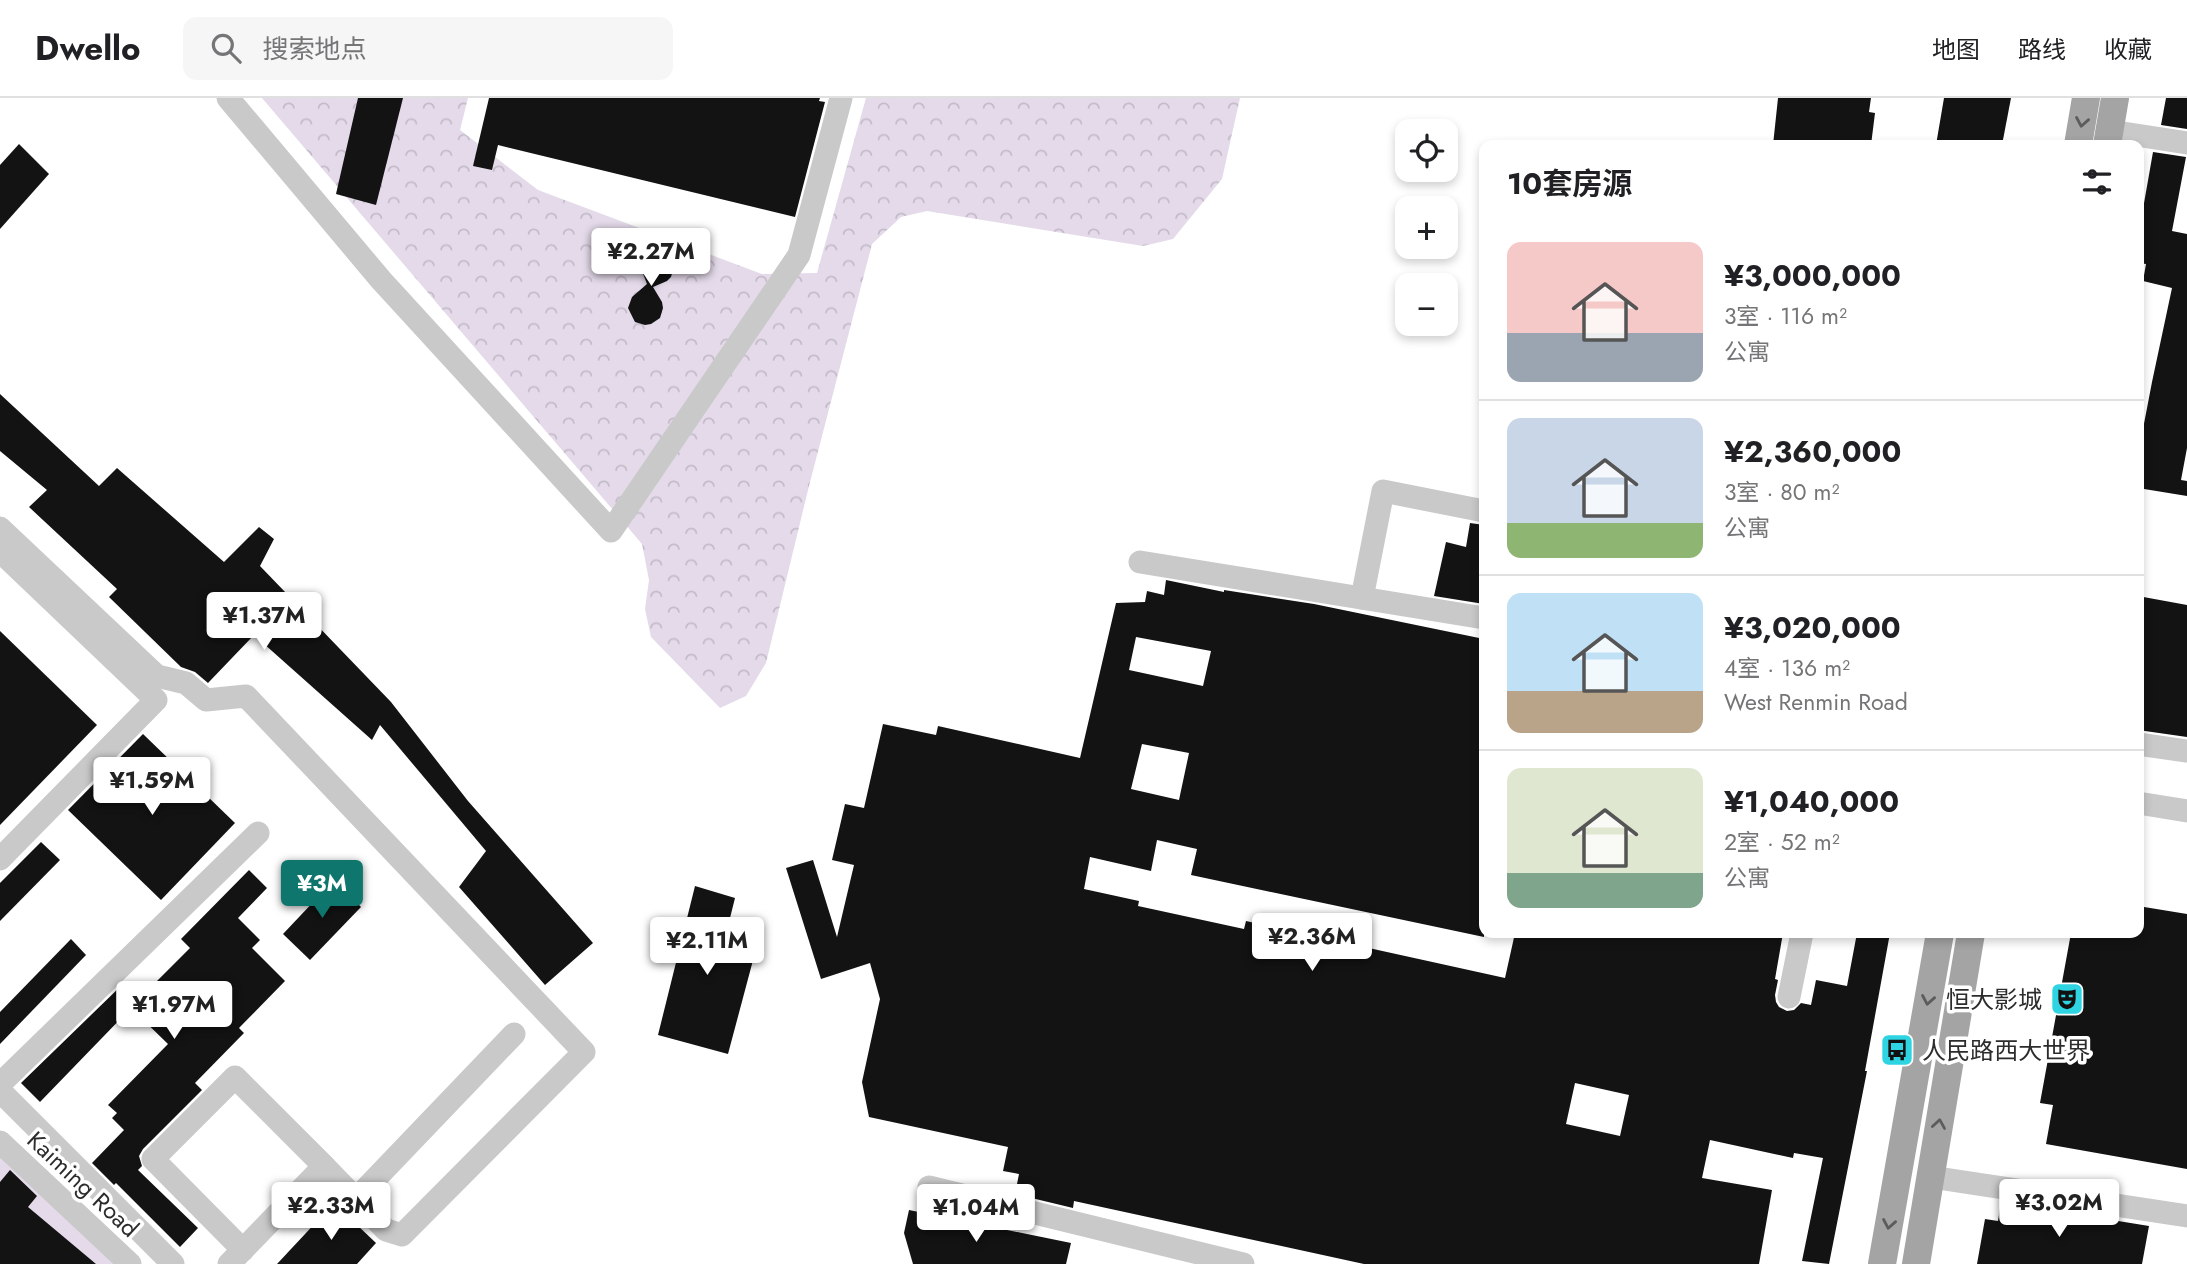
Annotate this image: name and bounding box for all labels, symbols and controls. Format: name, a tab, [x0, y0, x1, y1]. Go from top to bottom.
search box	[183, 17, 673, 80]
text: Dwello	[35, 25, 141, 72]
icon: search	[207, 29, 245, 67]
text: 搜索地点	[263, 30, 367, 68]
text: 地图	[1932, 32, 1980, 67]
text: 路线	[2018, 32, 2066, 67]
text: 收藏	[2104, 32, 2152, 67]
one-way arrow	[2075, 116, 2090, 128]
map controls	[1395, 119, 1458, 336]
button: locate	[1395, 119, 1458, 182]
text: 10套房源	[1507, 162, 1632, 205]
icon: filters	[2078, 163, 2116, 201]
button: +	[1395, 196, 1458, 259]
pin: ¥2.27M	[594, 228, 708, 288]
text: ¥2.27M	[607, 234, 695, 268]
text: ¥3,000,000	[1724, 254, 1901, 297]
icon: home	[1563, 270, 1647, 354]
button: −	[1395, 273, 1458, 336]
text: 3室 · 116 m²	[1724, 299, 1847, 333]
text: 公寓	[1724, 335, 1770, 369]
text: ¥2,360,000	[1724, 430, 1901, 473]
icon: home	[1563, 446, 1647, 530]
text: 3室 · 80 m²	[1724, 475, 1839, 509]
text: 公寓	[1724, 511, 1770, 545]
pin: ¥1.37M	[207, 592, 321, 652]
text: ¥1.37M	[223, 598, 305, 632]
text: ¥3,020,000	[1724, 606, 1901, 649]
icon: home	[1563, 621, 1647, 705]
text: 4室 · 136 m²	[1724, 651, 1850, 685]
text: West Renmin Road	[1724, 685, 1908, 719]
pin: ¥1.59M	[95, 758, 209, 817]
text: ¥1.59M	[109, 763, 195, 797]
text: ¥1,040,000	[1724, 780, 1899, 823]
icon: home	[1563, 796, 1647, 880]
text: 2室 · 52 m²	[1724, 825, 1840, 859]
pin: ¥3M	[288, 860, 356, 920]
text: 公寓	[1724, 861, 1770, 895]
text: ¥3M	[297, 866, 347, 900]
pin: ¥2.36M	[1255, 914, 1369, 973]
pin: ¥2.11M	[650, 918, 764, 977]
text: ¥2.36M	[1268, 919, 1356, 953]
text: ¥2.11M	[666, 923, 748, 957]
theatre icon: 恒大影城	[2048, 980, 2086, 1018]
pin: ¥1.97M	[117, 982, 231, 1041]
place label: 恒大影城	[1946, 982, 2042, 1017]
text: ¥1.97M	[132, 987, 216, 1021]
one-way arrow	[1921, 994, 1936, 1006]
bus stop icon: 人民路西大世界	[1878, 1031, 1916, 1069]
place label: 人民路西大世界	[1922, 1033, 2090, 1068]
one-way arrow	[1931, 1118, 1946, 1130]
street label: Kaiming Road	[19, 1123, 147, 1245]
pin: ¥3.02M	[2002, 1180, 2116, 1239]
pin: ¥2.33M	[274, 1182, 388, 1242]
pin: ¥1.04M	[919, 1184, 1033, 1244]
text: ¥3.02M	[2015, 1185, 2103, 1219]
text: ¥2.33M	[288, 1188, 374, 1222]
text: ¥1.04M	[933, 1190, 1019, 1224]
one-way arrow	[1882, 1218, 1897, 1230]

